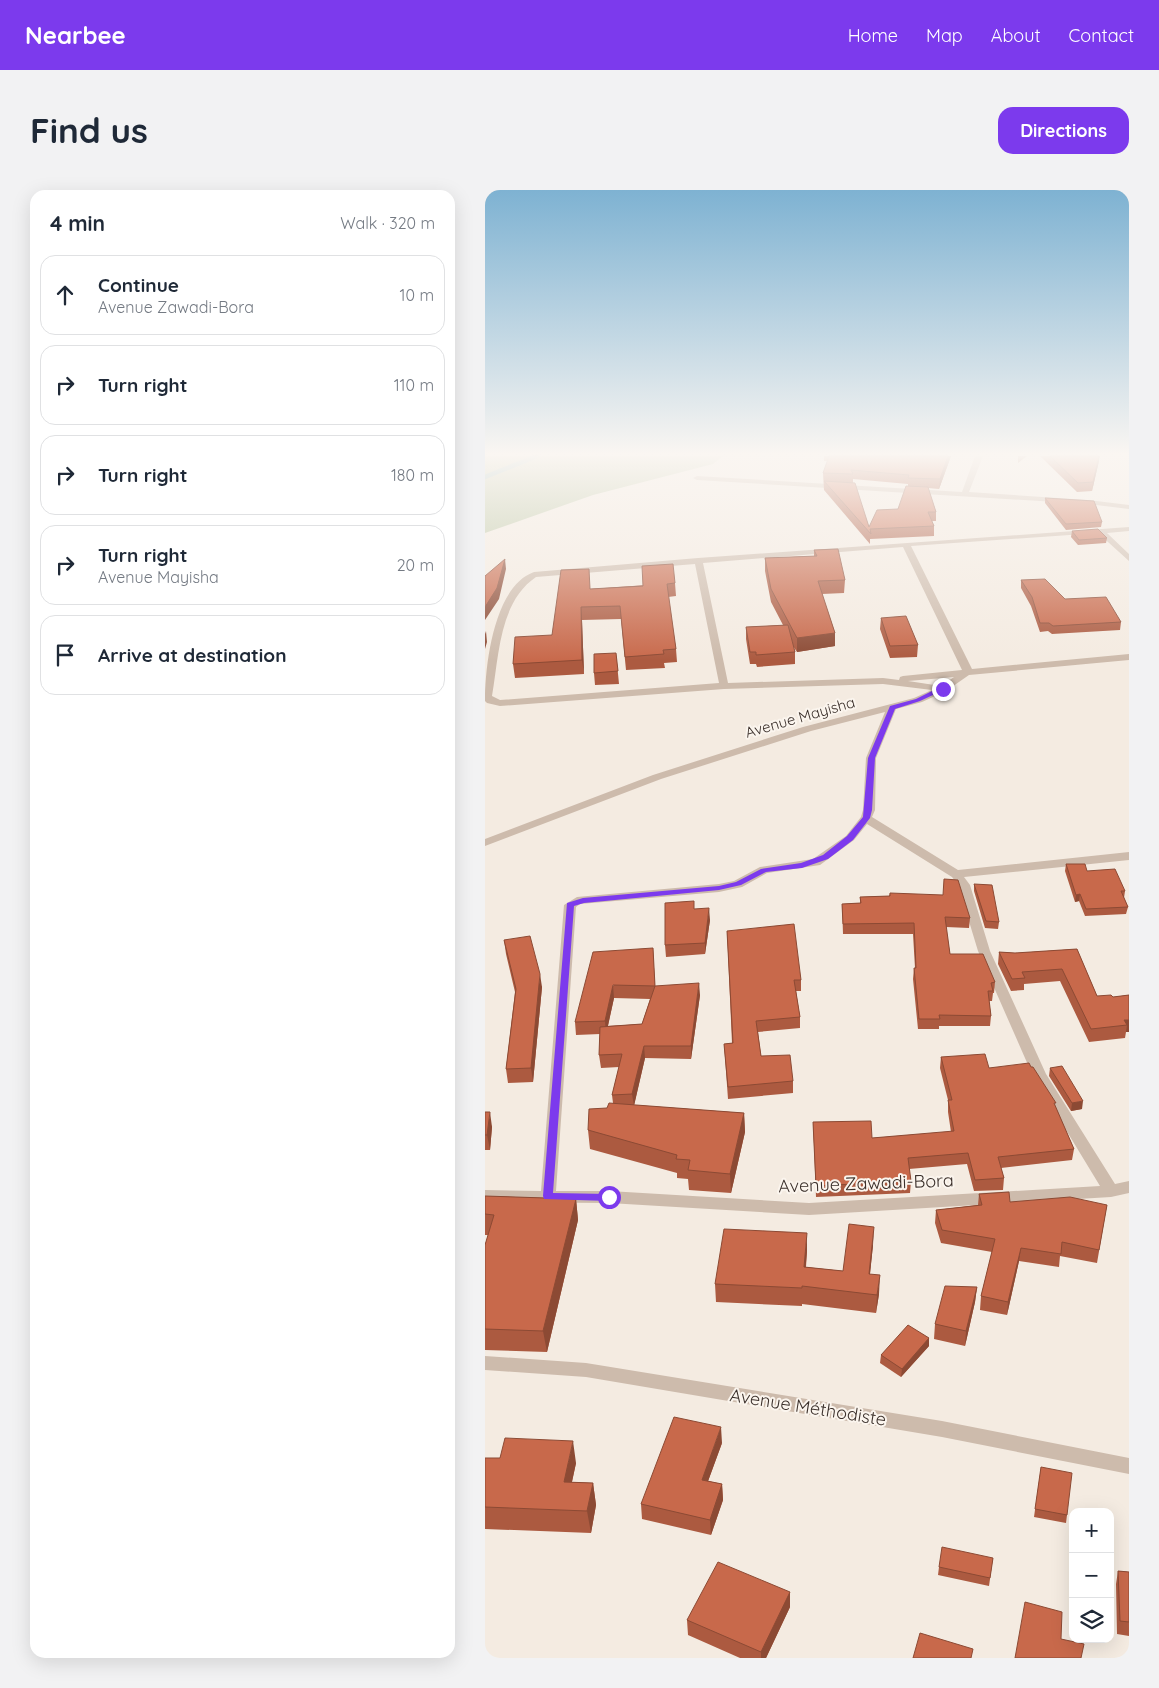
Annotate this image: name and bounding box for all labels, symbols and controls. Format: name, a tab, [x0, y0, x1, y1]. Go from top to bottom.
text: Nearbee	[25, 20, 126, 50]
text: Home	[848, 24, 898, 47]
text: Map	[926, 24, 963, 47]
text: About	[991, 24, 1041, 47]
text: Contact	[1069, 24, 1134, 47]
button: Directions	[998, 107, 1129, 154]
text: Find us	[30, 108, 148, 152]
text: 4 min	[50, 210, 105, 236]
text: Walk · 320 m	[340, 213, 435, 233]
text: Continue	[98, 273, 179, 297]
icon: ahead	[51, 281, 79, 309]
text: 10 m	[400, 285, 434, 305]
text: Avenue Zawadi-Bora	[98, 297, 254, 317]
icon: right	[51, 371, 79, 399]
text: Turn right	[98, 373, 187, 397]
text: 110 m	[394, 375, 434, 395]
icon: right	[51, 461, 79, 489]
text: Turn right	[98, 463, 187, 487]
text: 180 m	[391, 465, 434, 485]
text: Turn right	[98, 543, 187, 567]
icon: right	[51, 551, 79, 579]
text: 20 m	[397, 555, 434, 575]
text: Avenue Mayisha	[98, 567, 219, 587]
icon: arrive	[51, 641, 79, 669]
text: Arrive at destination	[98, 643, 287, 667]
route end	[932, 678, 955, 701]
street label: Avenue Mayisha	[743, 692, 857, 742]
street label: Avenue Zawadi-Bora	[778, 1168, 954, 1198]
route start	[598, 1186, 621, 1209]
street label: Avenue Méthodiste	[728, 1383, 888, 1431]
map controls	[1069, 1508, 1114, 1643]
button: +	[1069, 1508, 1114, 1553]
button: −	[1069, 1553, 1114, 1598]
button: layers	[1069, 1598, 1114, 1643]

